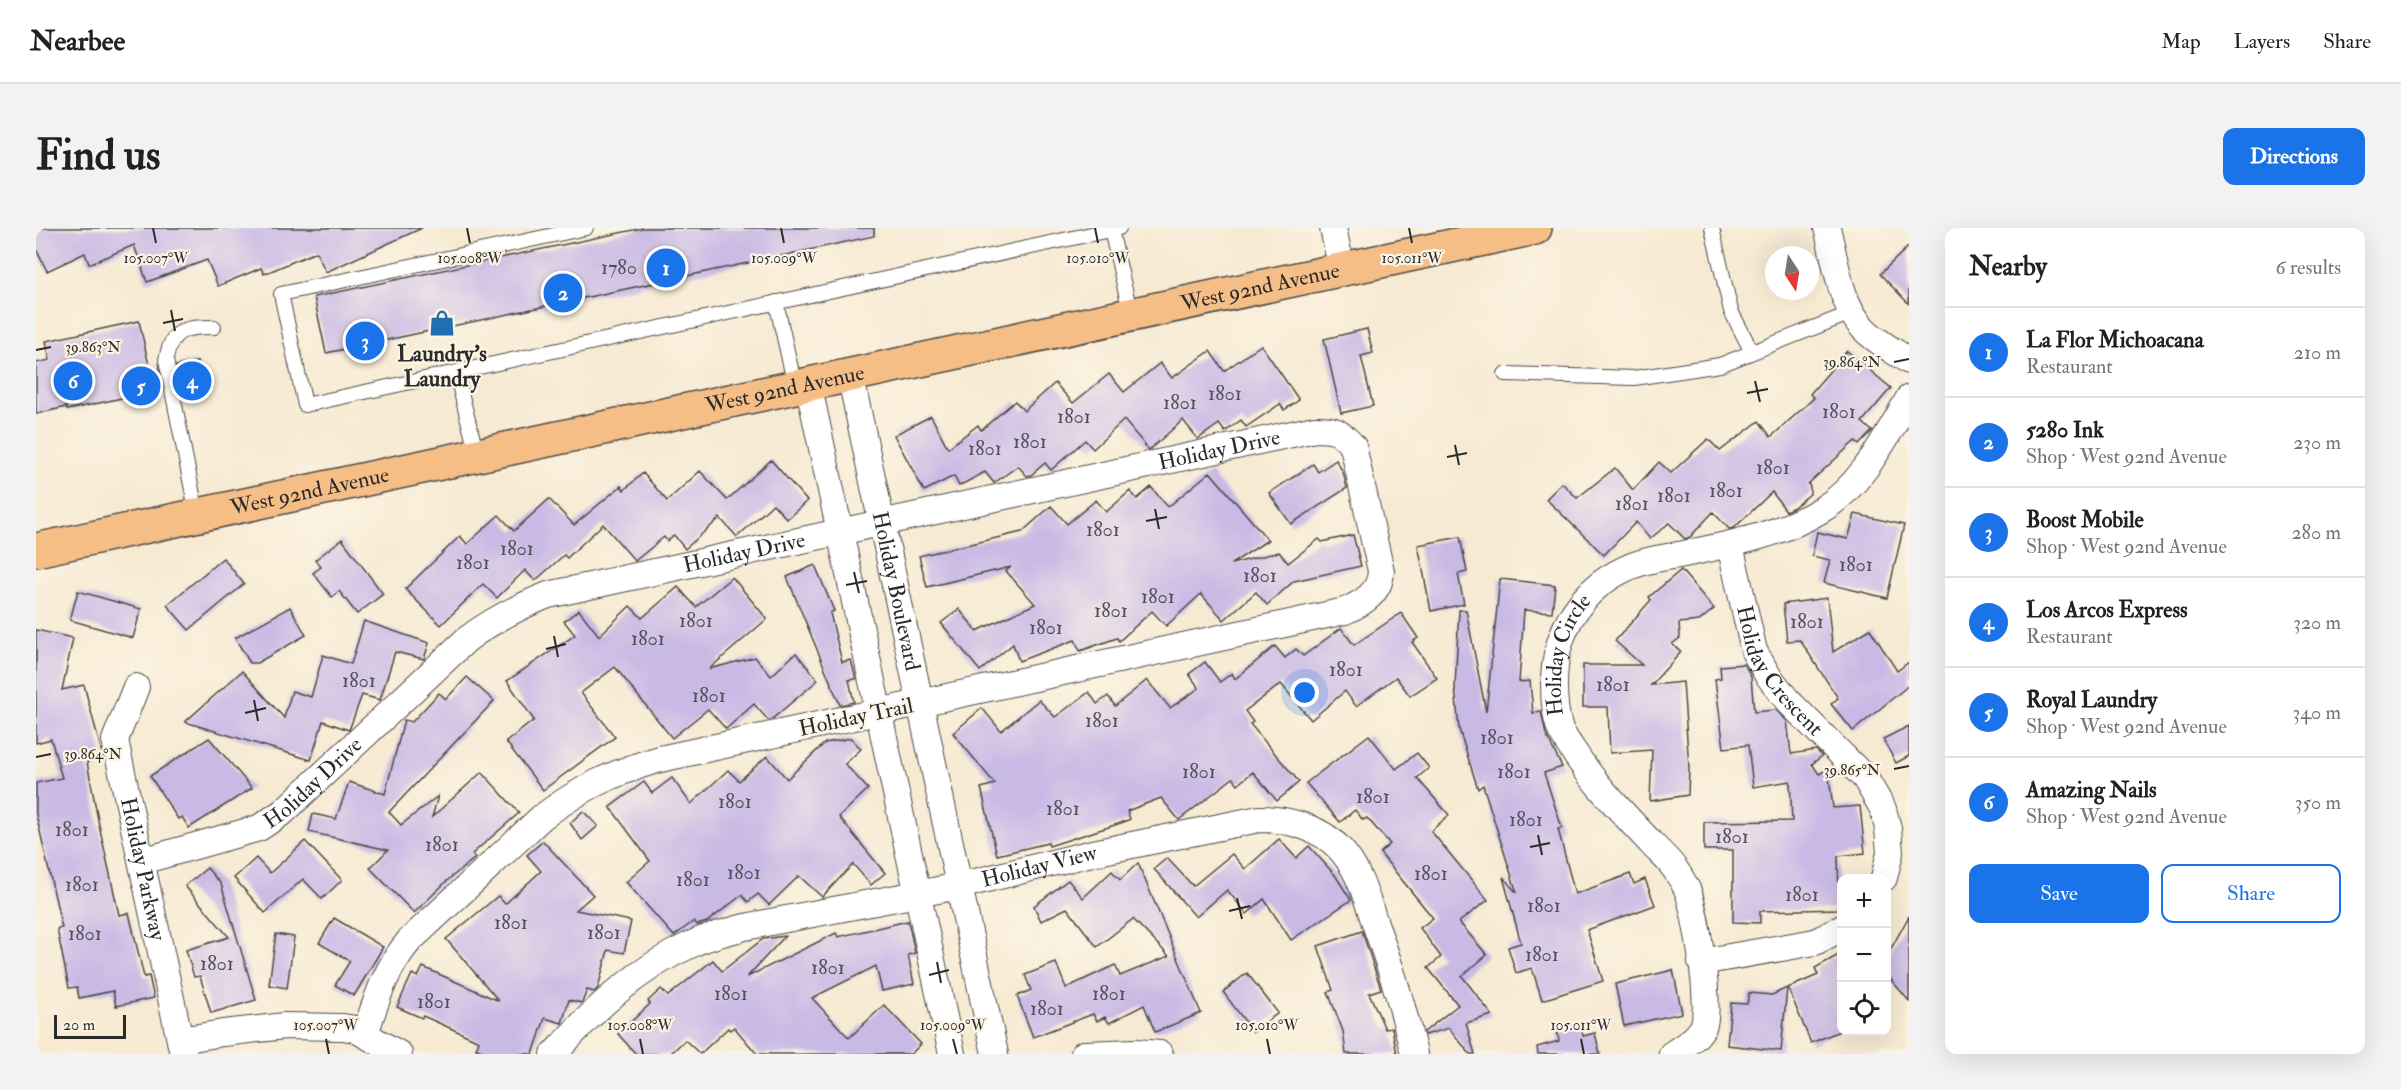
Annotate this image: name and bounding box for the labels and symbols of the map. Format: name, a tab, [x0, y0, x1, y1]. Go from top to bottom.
pin: 1	[646, 246, 686, 291]
north arrow	[1765, 246, 1819, 300]
text: 105.007°W	[123, 249, 189, 268]
text: 105.008°W	[437, 249, 503, 268]
text: 105.009°W	[751, 249, 818, 268]
text: 105.010°W	[1066, 249, 1130, 268]
text: 105.011°W	[1381, 249, 1443, 268]
house number: 1780	[601, 255, 637, 280]
street label: West 92nd Avenue	[1177, 256, 1342, 318]
pin: 2	[544, 270, 582, 316]
shop icon: Laundry's Laundry	[427, 308, 457, 338]
pin: 3	[346, 318, 384, 364]
text: 39.863°N	[65, 338, 121, 357]
place label: Laundry's Laundry	[397, 340, 487, 394]
text: 39.864°N	[1823, 353, 1881, 372]
pin: 6	[54, 358, 93, 404]
pin: 4	[172, 358, 212, 404]
street label: West 92nd Avenue	[702, 358, 867, 420]
pin: 5	[122, 364, 160, 408]
house number: 1801	[1208, 381, 1242, 406]
house number: 1801	[1163, 390, 1197, 415]
house number: 1801	[1822, 399, 1856, 424]
house number: 1801	[1057, 404, 1091, 429]
street label: Holiday Drive	[1155, 423, 1283, 477]
house number: 1801	[1013, 429, 1047, 454]
house number: 1801	[968, 436, 1002, 461]
house number: 1801	[1756, 455, 1790, 480]
street label: West 92nd Avenue	[227, 461, 392, 522]
house number: 1801	[1709, 478, 1743, 503]
house number: 1801	[1657, 483, 1691, 508]
house number: 1801	[1615, 491, 1649, 516]
street label: Holiday Boulevard	[866, 509, 927, 674]
house number: 1801	[1086, 517, 1120, 542]
street label: Holiday Drive	[680, 526, 808, 579]
house number: 1801	[500, 536, 534, 561]
house number: 1801	[456, 550, 490, 575]
house number: 1801	[1839, 552, 1873, 577]
house number: 1801	[1243, 563, 1277, 588]
house number: 1801	[1141, 584, 1175, 609]
street label: Holiday Circle	[1540, 588, 1597, 717]
house number: 1801	[1094, 598, 1128, 623]
street label: Holiday Crescent	[1730, 603, 1829, 742]
house number: 1801	[679, 608, 713, 633]
house number: 1801	[1790, 609, 1824, 634]
house number: 1801	[1029, 615, 1063, 640]
house number: 1801	[631, 626, 665, 651]
house number: 1801	[1329, 657, 1363, 682]
house number: 1801	[342, 668, 376, 693]
house number: 1801	[1596, 672, 1630, 697]
your location	[1290, 678, 1319, 707]
house number: 1801	[692, 683, 726, 708]
street label: Holiday Trail	[796, 691, 916, 743]
house number: 1801	[1085, 708, 1119, 733]
house number: 1801	[1480, 725, 1514, 750]
street label: Holiday Drive	[258, 731, 368, 835]
text: 39.864°N	[64, 745, 122, 764]
house number: 1801	[1182, 759, 1216, 784]
house number: 1801	[1497, 759, 1531, 784]
text: 39.865°N	[1824, 761, 1881, 780]
house number: 1801	[1356, 784, 1390, 809]
house number: 1801	[718, 789, 752, 814]
street label: Holiday Parkway	[114, 795, 172, 943]
house number: 1801	[1046, 796, 1080, 821]
house number: 1801	[1509, 807, 1543, 832]
house number: 1801	[55, 817, 89, 842]
house number: 1801	[1715, 824, 1749, 849]
house number: 1801	[425, 832, 459, 857]
street label: Holiday View	[979, 838, 1100, 894]
house number: 1801	[727, 860, 761, 885]
house number: 1801	[1414, 861, 1448, 886]
house number: 1801	[676, 867, 710, 892]
house number: 1801	[65, 872, 99, 897]
house number: 1801	[1785, 882, 1819, 907]
house number: 1801	[1527, 893, 1561, 918]
house number: 1801	[494, 910, 528, 935]
house number: 1801	[587, 920, 621, 945]
house number: 1801	[68, 921, 102, 946]
house number: 1801	[1525, 942, 1559, 967]
house number: 1801	[200, 951, 234, 976]
house number: 1801	[811, 955, 845, 980]
house number: 1801	[714, 981, 748, 1006]
house number: 1801	[1092, 981, 1126, 1006]
house number: 1801	[417, 989, 451, 1014]
house number: 1801	[1030, 996, 1064, 1021]
scale bar	[54, 1012, 126, 1040]
text: 105.007°W	[293, 1016, 359, 1035]
text: 105.008°W	[607, 1016, 673, 1035]
text: 105.009°W	[920, 1016, 987, 1035]
text: 105.010°W	[1235, 1016, 1299, 1035]
text: 105.011°W	[1550, 1016, 1612, 1035]

